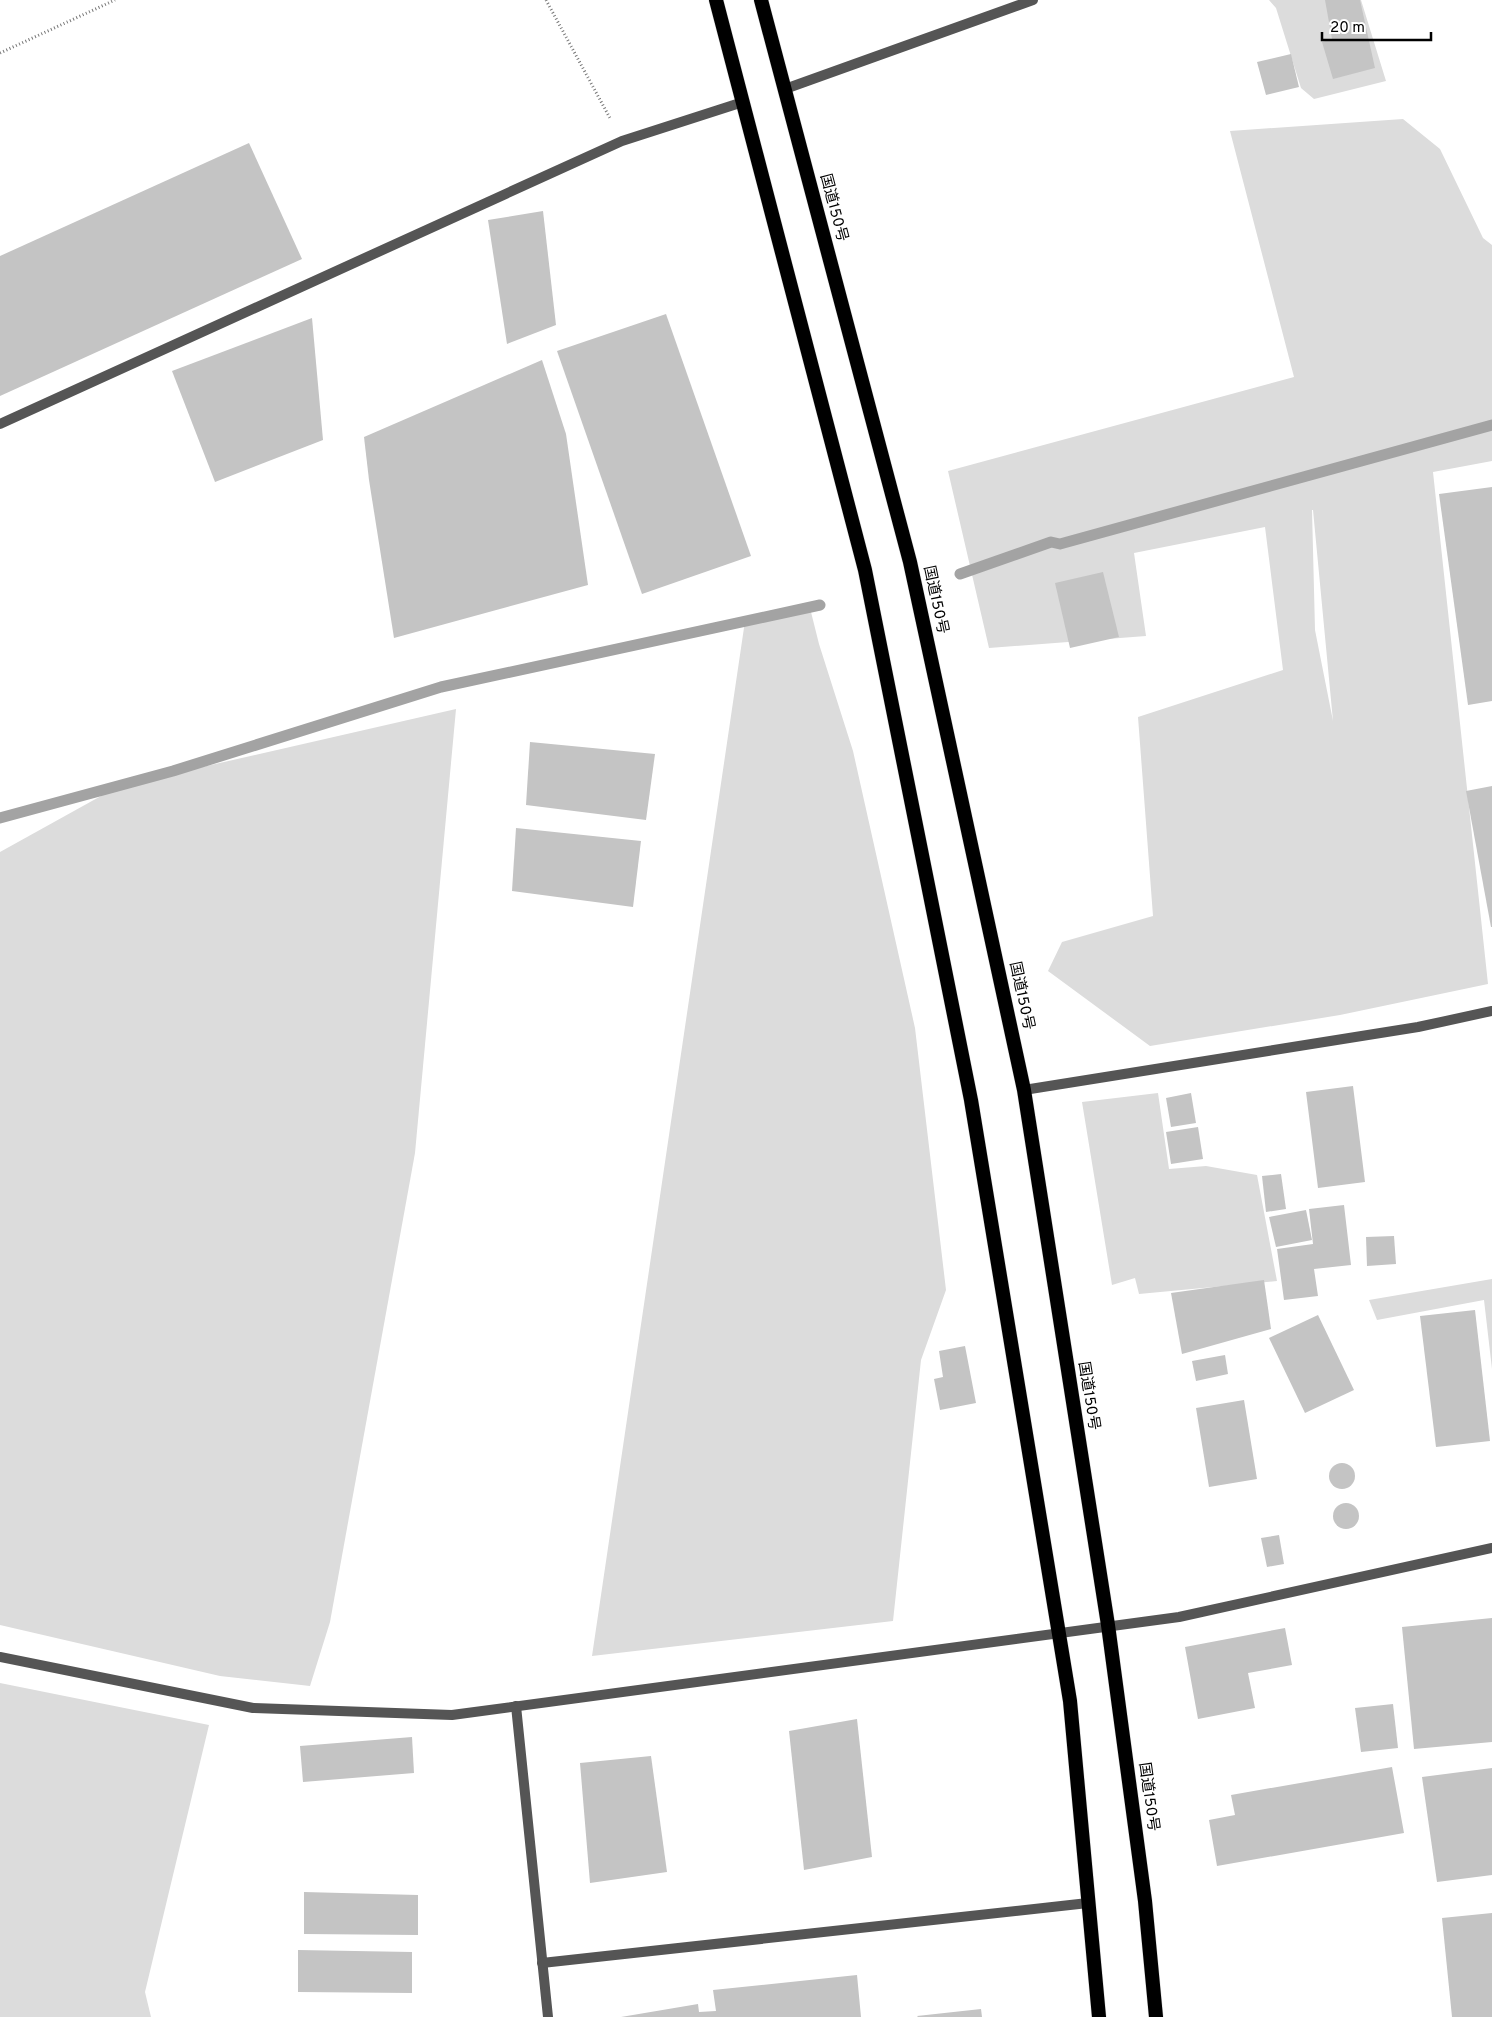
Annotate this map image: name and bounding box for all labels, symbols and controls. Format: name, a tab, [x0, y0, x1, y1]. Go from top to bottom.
scale bar	[1322, 10, 1431, 42]
text: 20 m	[1330, 19, 1365, 38]
street label: 国道150号	[815, 172, 851, 244]
street label: 国道150号	[918, 564, 952, 636]
street label: 国道150号	[1004, 960, 1038, 1032]
street label: 国道150号	[1073, 1360, 1103, 1432]
street label: 国道150号	[1134, 1761, 1162, 1833]

